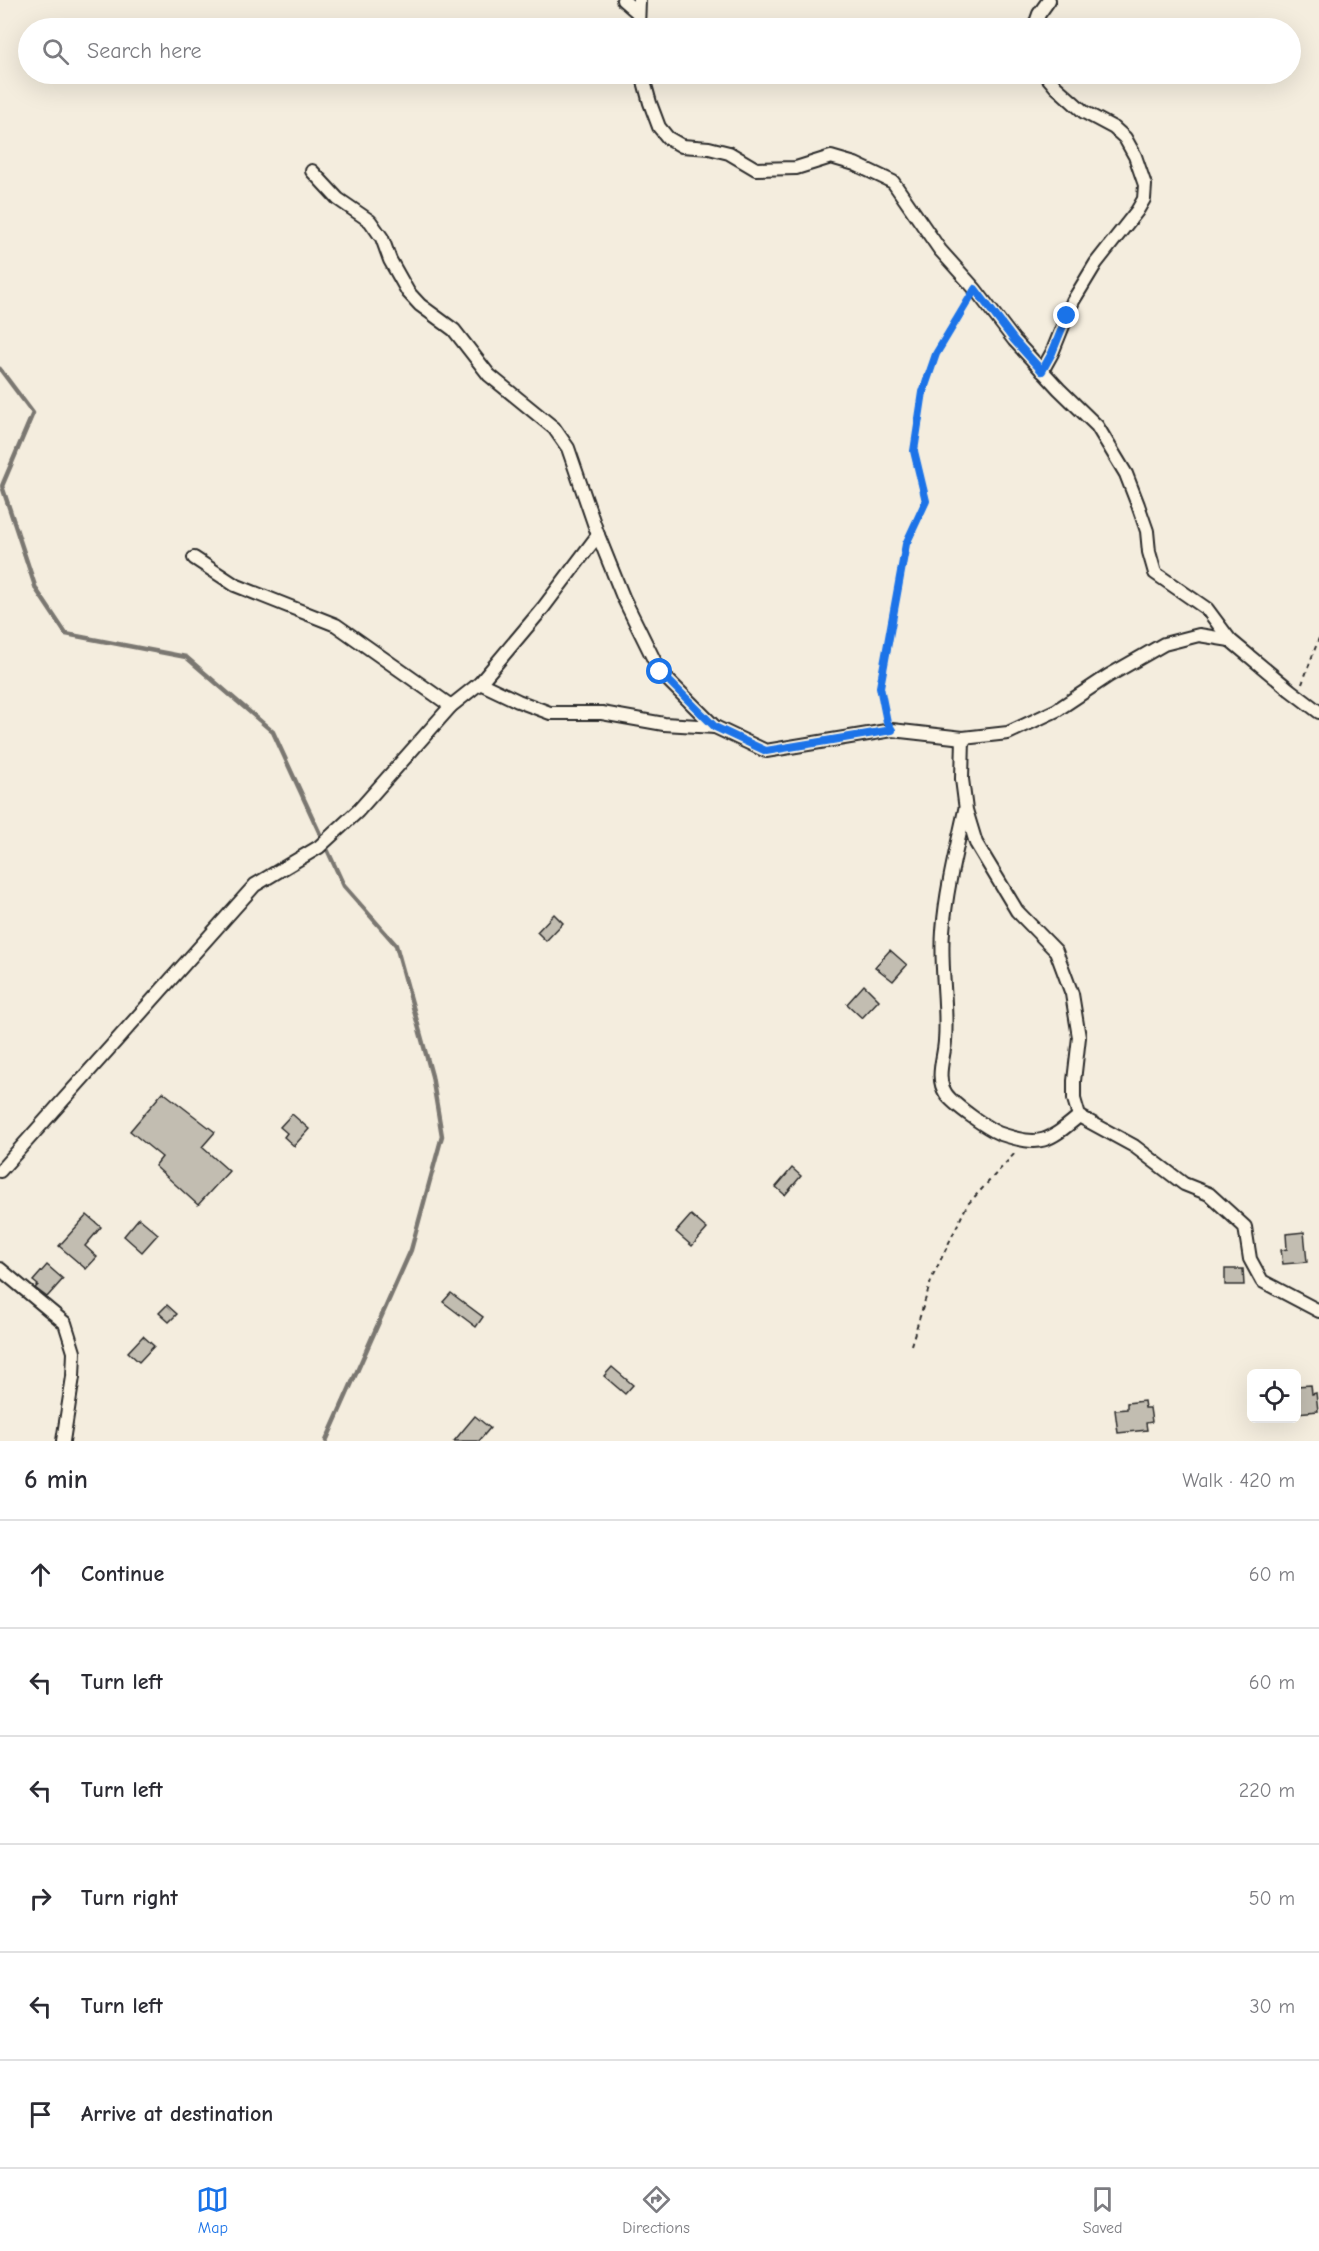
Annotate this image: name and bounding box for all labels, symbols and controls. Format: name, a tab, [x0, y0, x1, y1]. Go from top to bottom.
search box	[18, 18, 1301, 84]
icon: search	[39, 35, 72, 68]
text: Search here	[87, 38, 202, 64]
route end	[1053, 302, 1079, 328]
route start	[646, 658, 672, 684]
map controls	[1247, 1369, 1301, 1423]
button: locate	[1247, 1369, 1301, 1423]
text: 6 min	[24, 1465, 88, 1495]
text: Walk · 420 m	[1182, 1469, 1295, 1492]
icon: ahead	[24, 1558, 57, 1591]
text: Continue	[81, 1561, 164, 1587]
text: 60 m	[1249, 1563, 1295, 1586]
icon: left	[24, 1666, 57, 1699]
text: Turn left	[81, 1669, 163, 1695]
text: 60 m	[1249, 1671, 1295, 1694]
icon: left	[24, 1774, 57, 1807]
text: Turn left	[81, 1777, 163, 1803]
text: 220 m	[1239, 1779, 1295, 1802]
icon: right	[24, 1882, 57, 1915]
text: Turn right	[81, 1885, 178, 1911]
text: 50 m	[1249, 1887, 1295, 1910]
icon: left	[24, 1990, 57, 2023]
text: Turn left	[81, 1993, 163, 2019]
text: 30 m	[1249, 1995, 1295, 2018]
icon: arrive	[24, 2098, 57, 2131]
text: Arrive at destination	[81, 2101, 273, 2127]
tab: Map	[196, 2183, 229, 2237]
tab: Directions	[622, 2183, 690, 2237]
tab: Saved	[1083, 2183, 1123, 2237]

